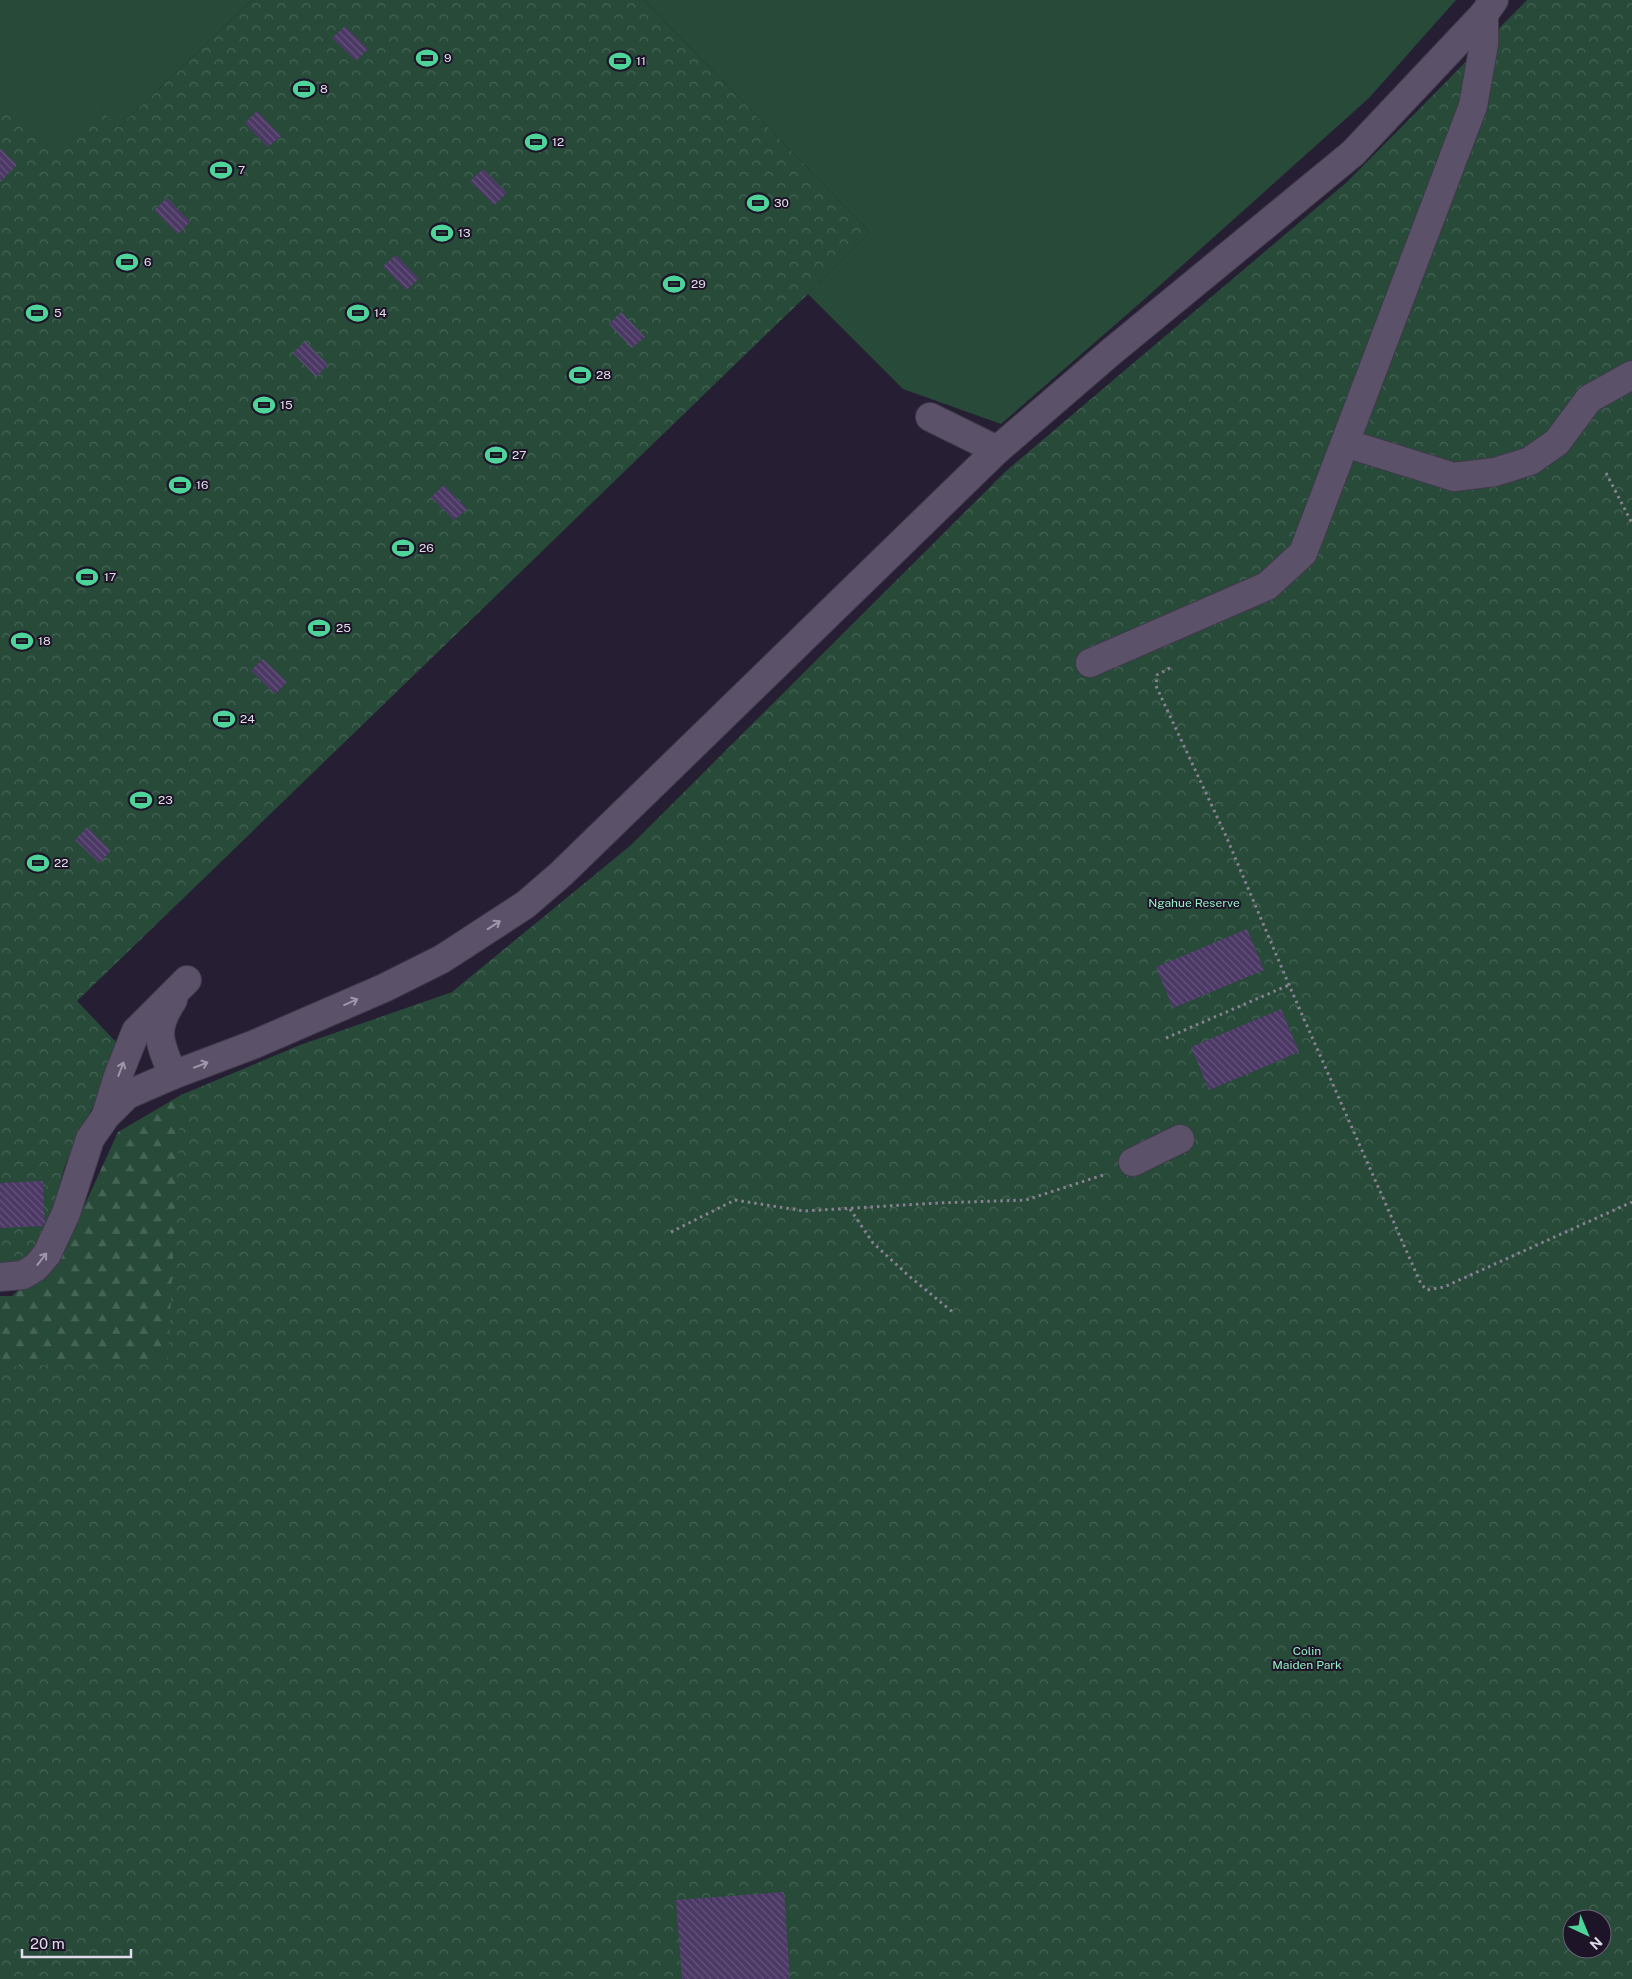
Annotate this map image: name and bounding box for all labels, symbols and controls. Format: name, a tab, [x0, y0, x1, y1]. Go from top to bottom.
sports icon: 9	[414, 45, 440, 71]
sports icon: 11	[607, 48, 633, 74]
place label: 9	[444, 51, 452, 65]
place label: 11	[636, 54, 646, 68]
sports icon: 8	[291, 76, 317, 102]
place label: 8	[320, 82, 328, 96]
sports icon: 12	[523, 129, 549, 155]
place label: 12	[552, 135, 564, 149]
sports icon: 7	[208, 157, 234, 183]
place label: 7	[238, 163, 245, 177]
sports icon: 30	[745, 190, 771, 216]
place label: 30	[774, 196, 789, 210]
sports icon: 13	[429, 220, 455, 246]
place label: 13	[458, 226, 470, 240]
sports icon: 6	[114, 249, 140, 275]
place label: 6	[144, 255, 151, 269]
sports icon: 29	[661, 271, 687, 297]
place label: 29	[691, 277, 706, 291]
sports icon: 5	[24, 300, 50, 326]
sports icon: 14	[345, 300, 371, 326]
place label: 5	[54, 306, 62, 320]
place label: 14	[374, 306, 387, 320]
sports icon: 28	[567, 362, 593, 388]
place label: 28	[596, 368, 611, 382]
sports icon: 15	[251, 392, 277, 418]
place label: 15	[280, 398, 293, 412]
sports icon: 27	[483, 442, 509, 468]
place label: 27	[512, 448, 526, 462]
sports icon: 16	[167, 472, 193, 498]
place label: 16	[196, 478, 208, 492]
sports icon: 26	[390, 535, 416, 561]
place label: 26	[419, 541, 434, 555]
sports icon: 17	[74, 564, 100, 590]
place label: 17	[104, 570, 116, 584]
sports icon: 25	[306, 615, 332, 641]
place label: 25	[336, 621, 351, 635]
sports icon: 18	[9, 628, 35, 654]
place label: 18	[38, 634, 51, 648]
sports icon: 24	[211, 706, 237, 732]
place label: 24	[240, 712, 255, 726]
sports icon: 23	[128, 787, 154, 813]
place label: 23	[158, 793, 173, 807]
sports icon: 22	[25, 850, 51, 876]
place label: 22	[54, 856, 68, 870]
park label: Ngahue Reserve	[1148, 896, 1240, 910]
one-way arrow	[487, 920, 501, 930]
one-way arrow	[343, 997, 358, 1006]
one-way arrow	[193, 1060, 208, 1069]
one-way arrow	[117, 1062, 126, 1077]
one-way arrow	[37, 1253, 48, 1266]
park label: Colin Maiden Park	[1272, 1644, 1342, 1672]
north arrow	[1562, 1909, 1612, 1959]
scale bar	[22, 1926, 131, 1958]
text: N	[1587, 1934, 1606, 1953]
text: 20 m	[30, 1935, 65, 1952]

